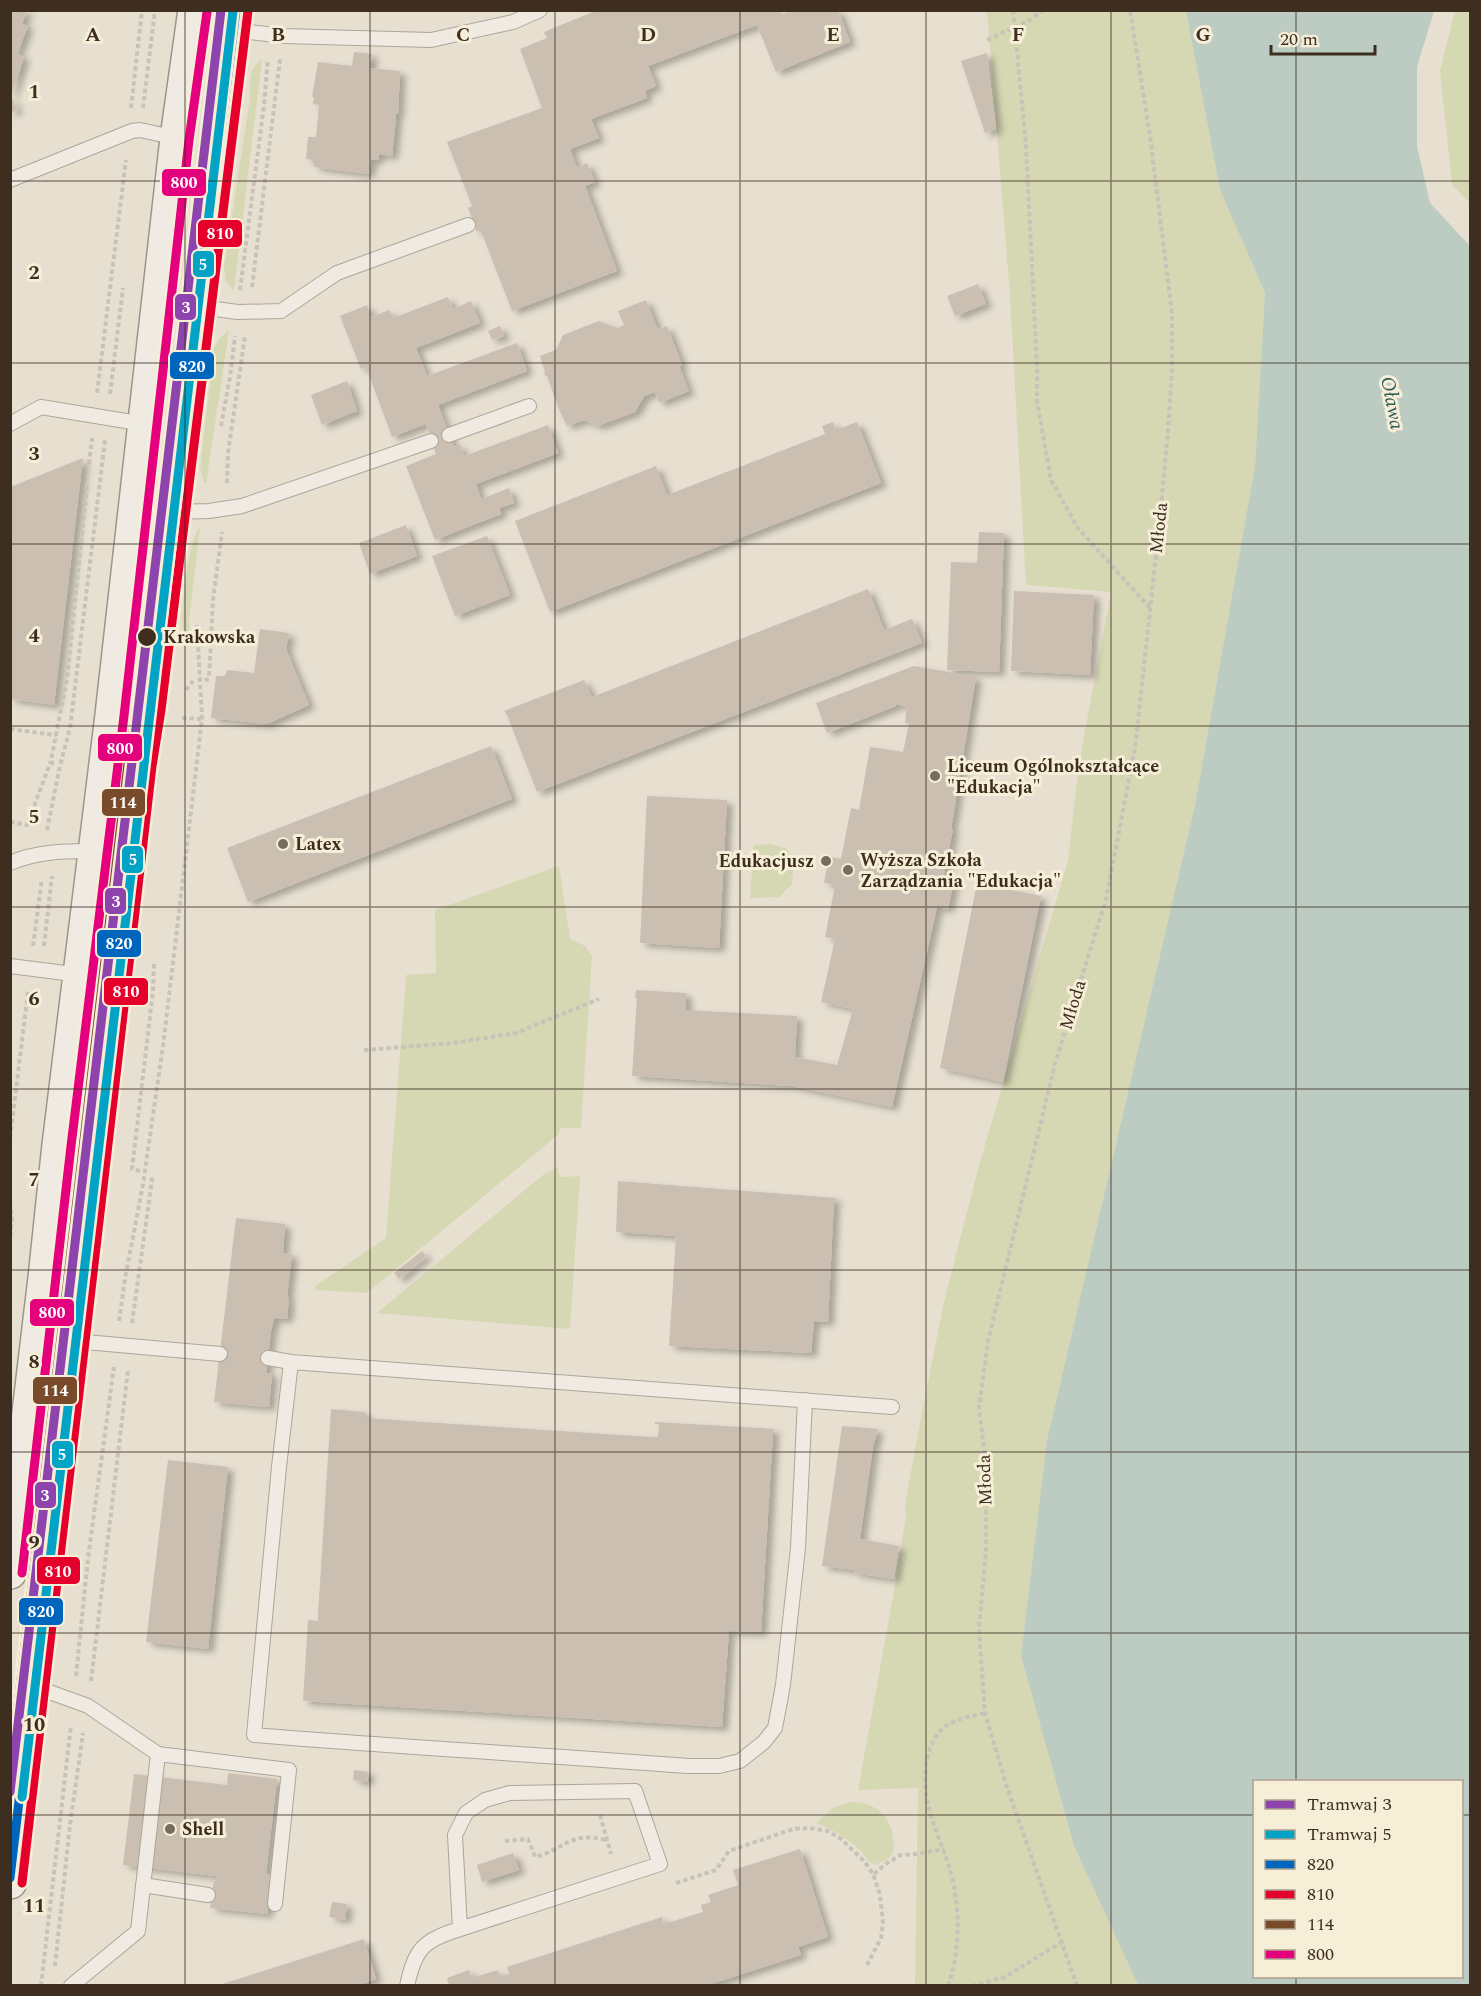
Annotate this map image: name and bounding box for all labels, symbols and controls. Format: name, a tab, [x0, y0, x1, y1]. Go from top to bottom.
scale bar	[1271, 18, 1374, 56]
text: A	[85, 20, 101, 50]
text: B	[271, 20, 285, 50]
text: C	[456, 20, 470, 50]
text: D	[640, 20, 656, 50]
text: E	[826, 20, 840, 50]
text: F	[1012, 20, 1024, 50]
text: G	[1195, 20, 1211, 50]
text: 20 m	[1280, 26, 1318, 53]
text: 1	[28, 77, 40, 107]
line badge: 800	[161, 168, 207, 197]
text: 800	[171, 171, 197, 195]
line badge: 810	[197, 219, 243, 248]
text: 810	[207, 222, 233, 246]
line badge: 5	[192, 250, 215, 278]
text: 5	[199, 253, 207, 277]
text: 2	[28, 258, 40, 288]
line badge: 3	[174, 293, 197, 321]
text: 3	[182, 296, 191, 320]
line badge: 820	[169, 351, 215, 380]
text: 820	[179, 355, 205, 379]
water label: Oława	[1372, 374, 1412, 432]
text: 3	[28, 439, 40, 469]
street label: Młoda	[1143, 501, 1175, 555]
text: 4	[28, 621, 40, 651]
place label: Krakowska	[163, 624, 256, 651]
marker: Krakowska	[136, 626, 158, 648]
line badge: 800	[97, 733, 143, 762]
text: 800	[107, 737, 133, 761]
place label: Liceum Ogólnokształcące "Edukacja"	[947, 753, 1159, 801]
marker: Liceum Ogólnokształcące "Edukacja"	[928, 769, 942, 783]
line badge: 114	[101, 788, 146, 817]
text: 114	[110, 791, 136, 815]
text: 5	[28, 802, 40, 832]
place label: Latex	[295, 831, 342, 858]
marker: Latex	[276, 837, 290, 851]
line badge: 5	[121, 845, 144, 874]
place label: Wyższa Szkoła Zarządzania "Edukacja"	[860, 847, 1061, 895]
text: 5	[129, 848, 137, 872]
place label: Edukacjusz	[719, 848, 814, 875]
marker: Edukacjusz	[819, 854, 833, 868]
marker: Wyższa Szkoła Zarządzania "Edukacja"	[841, 863, 855, 877]
line badge: 3	[104, 887, 127, 915]
text: 3	[112, 890, 121, 914]
line badge: 820	[96, 929, 142, 958]
text: 820	[106, 932, 132, 956]
street label: Młoda	[1053, 976, 1093, 1033]
line badge: 810	[103, 977, 149, 1006]
text: 810	[113, 980, 139, 1004]
text: 6	[28, 984, 40, 1014]
text: 7	[28, 1165, 40, 1195]
line badge: 800	[29, 1298, 75, 1327]
text: 800	[39, 1301, 65, 1325]
text: 8	[28, 1347, 40, 1377]
line badge: 114	[32, 1376, 78, 1405]
text: 114	[42, 1379, 68, 1403]
line badge: 5	[51, 1440, 74, 1469]
text: 5	[58, 1443, 66, 1467]
street label: Młoda	[971, 1454, 999, 1506]
line badge: 3	[34, 1481, 57, 1509]
text: 3	[41, 1484, 50, 1508]
text: 9	[28, 1528, 40, 1558]
line badge: 810	[36, 1556, 81, 1585]
text: 810	[45, 1560, 71, 1584]
line badge: 820	[18, 1597, 64, 1626]
text: 820	[28, 1600, 54, 1624]
text: 10	[23, 1710, 45, 1740]
legend	[1253, 1780, 1463, 1978]
text: Tramwaj 3	[1307, 1791, 1392, 1818]
place label: Shell	[182, 1816, 224, 1843]
text: Tramwaj 5	[1307, 1821, 1392, 1848]
marker: Shell	[163, 1822, 177, 1836]
text: 820	[1307, 1851, 1334, 1878]
text: 810	[1307, 1881, 1334, 1908]
text: 11	[23, 1891, 45, 1921]
text: 114	[1307, 1911, 1334, 1938]
text: 800	[1307, 1941, 1334, 1968]

